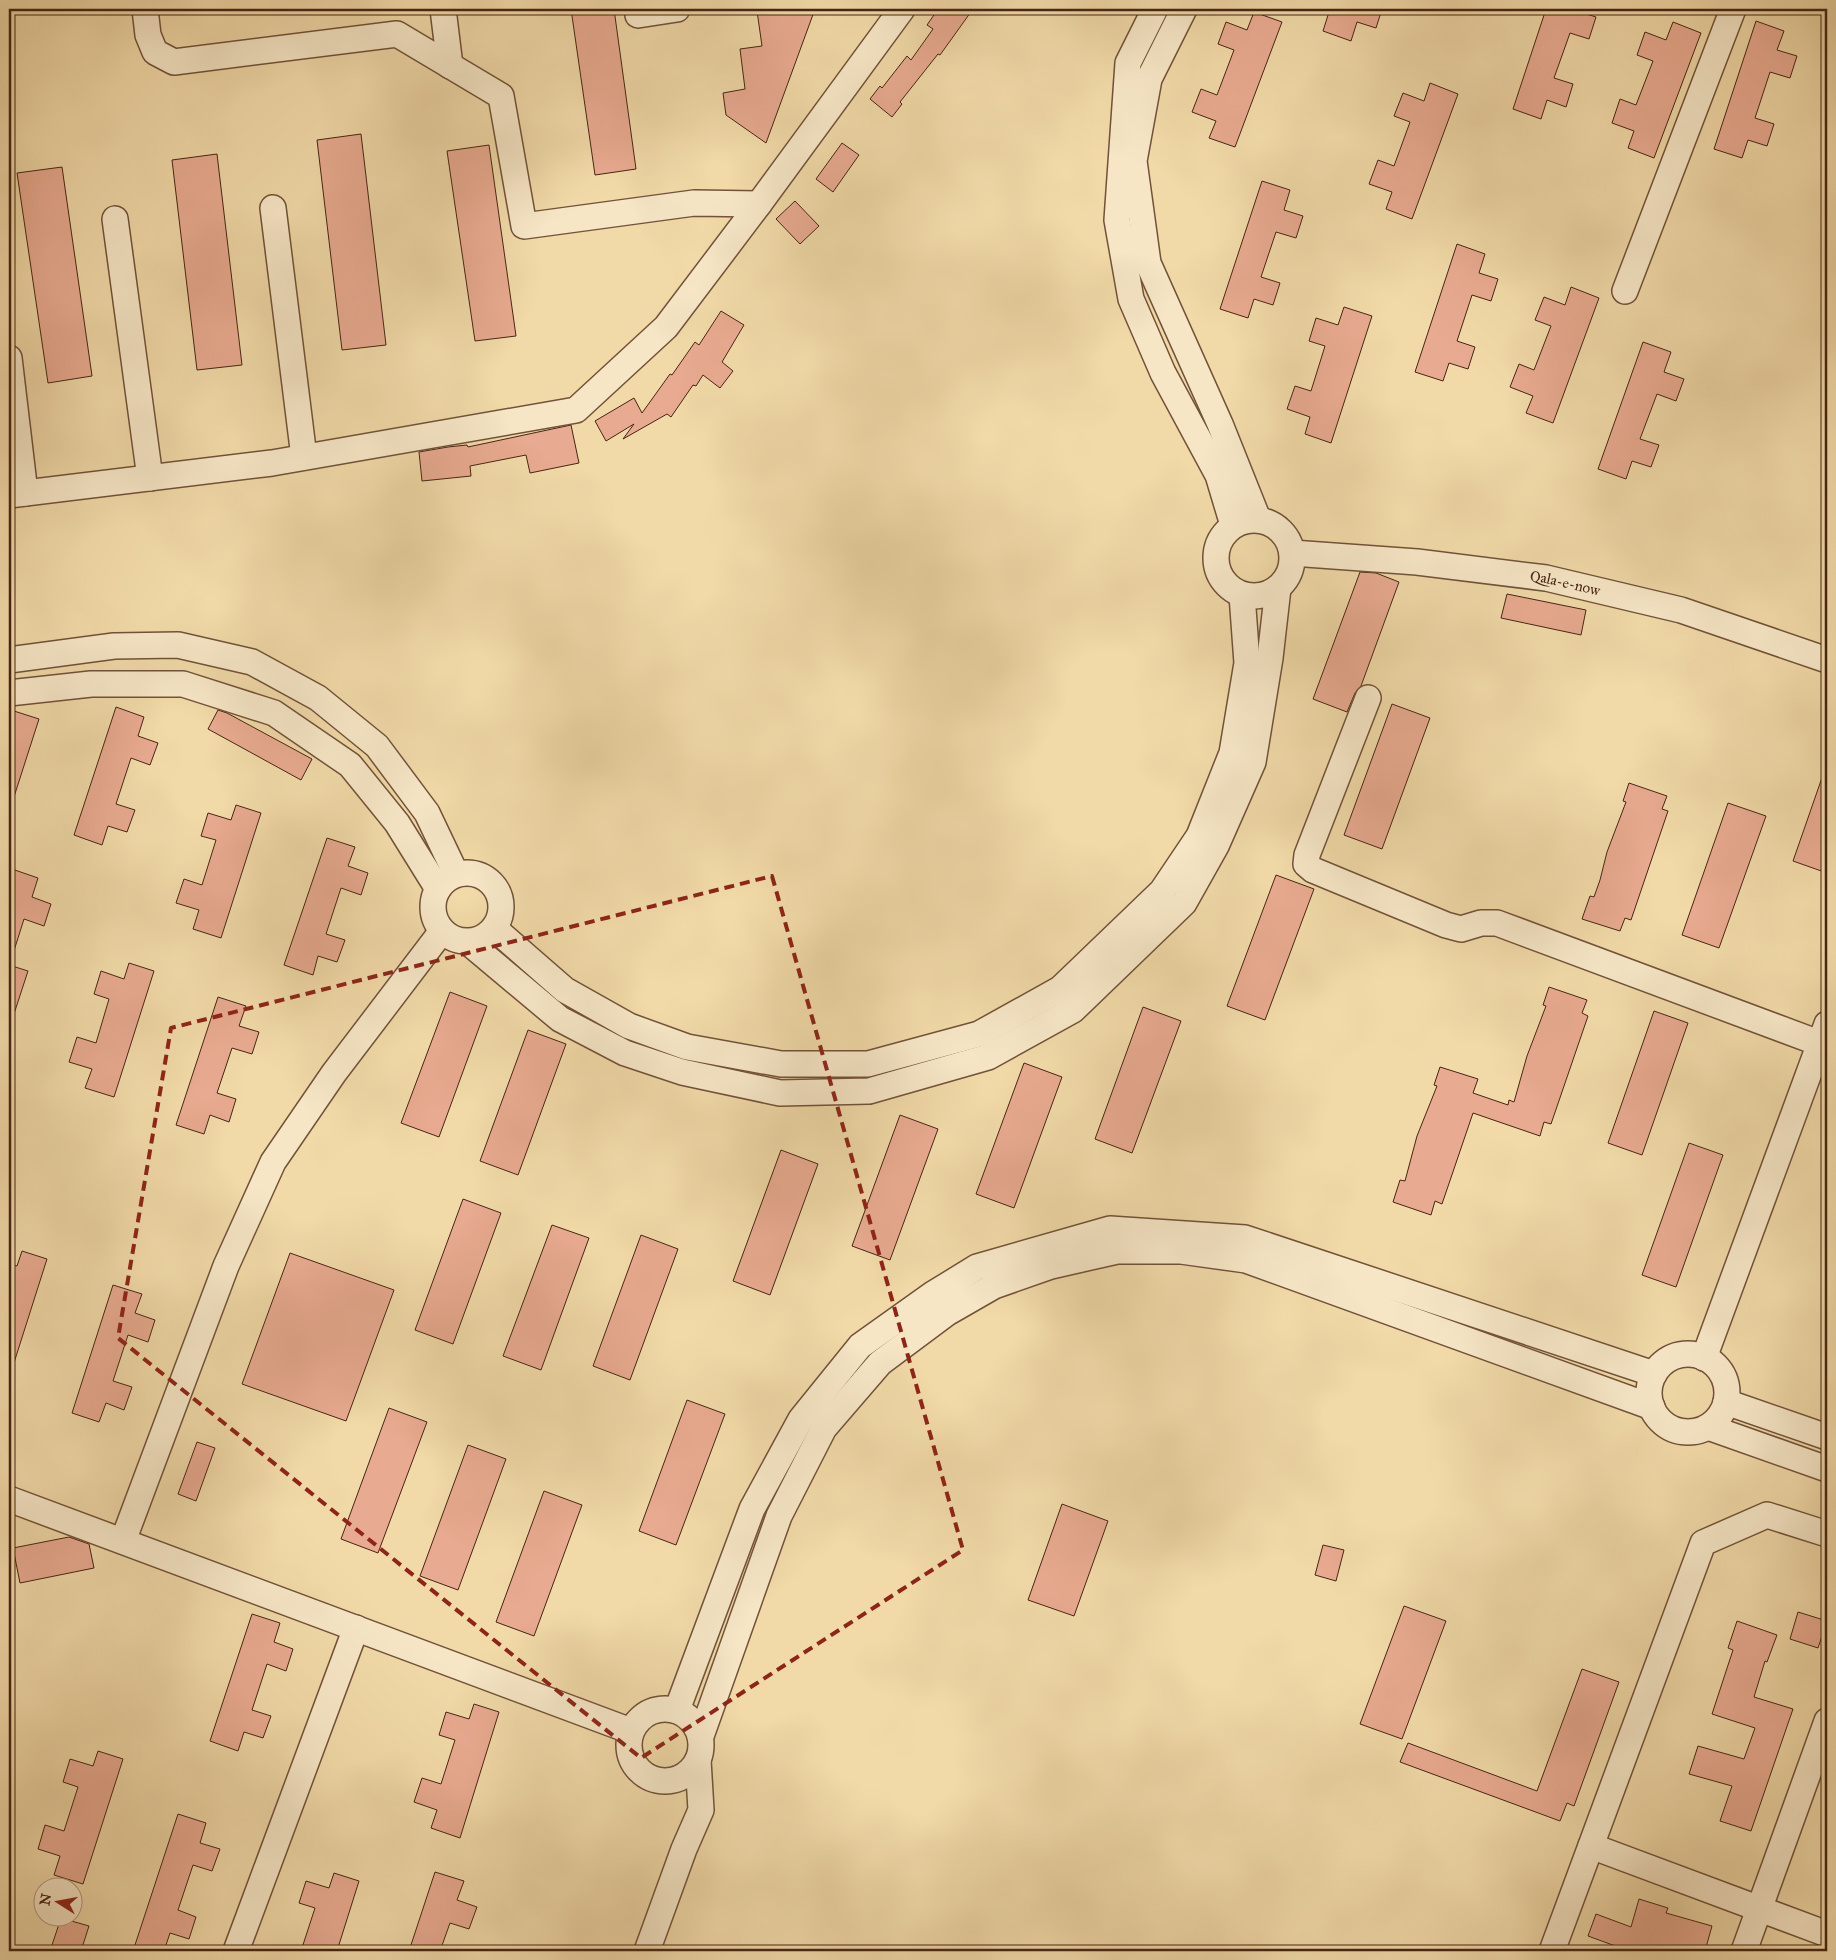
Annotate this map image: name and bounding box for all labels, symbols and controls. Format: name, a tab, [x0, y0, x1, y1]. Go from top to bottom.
street label: Qala-e-now	[1529, 567, 1602, 600]
north arrow	[32, 1878, 82, 1928]
text: N	[36, 1892, 55, 1907]

